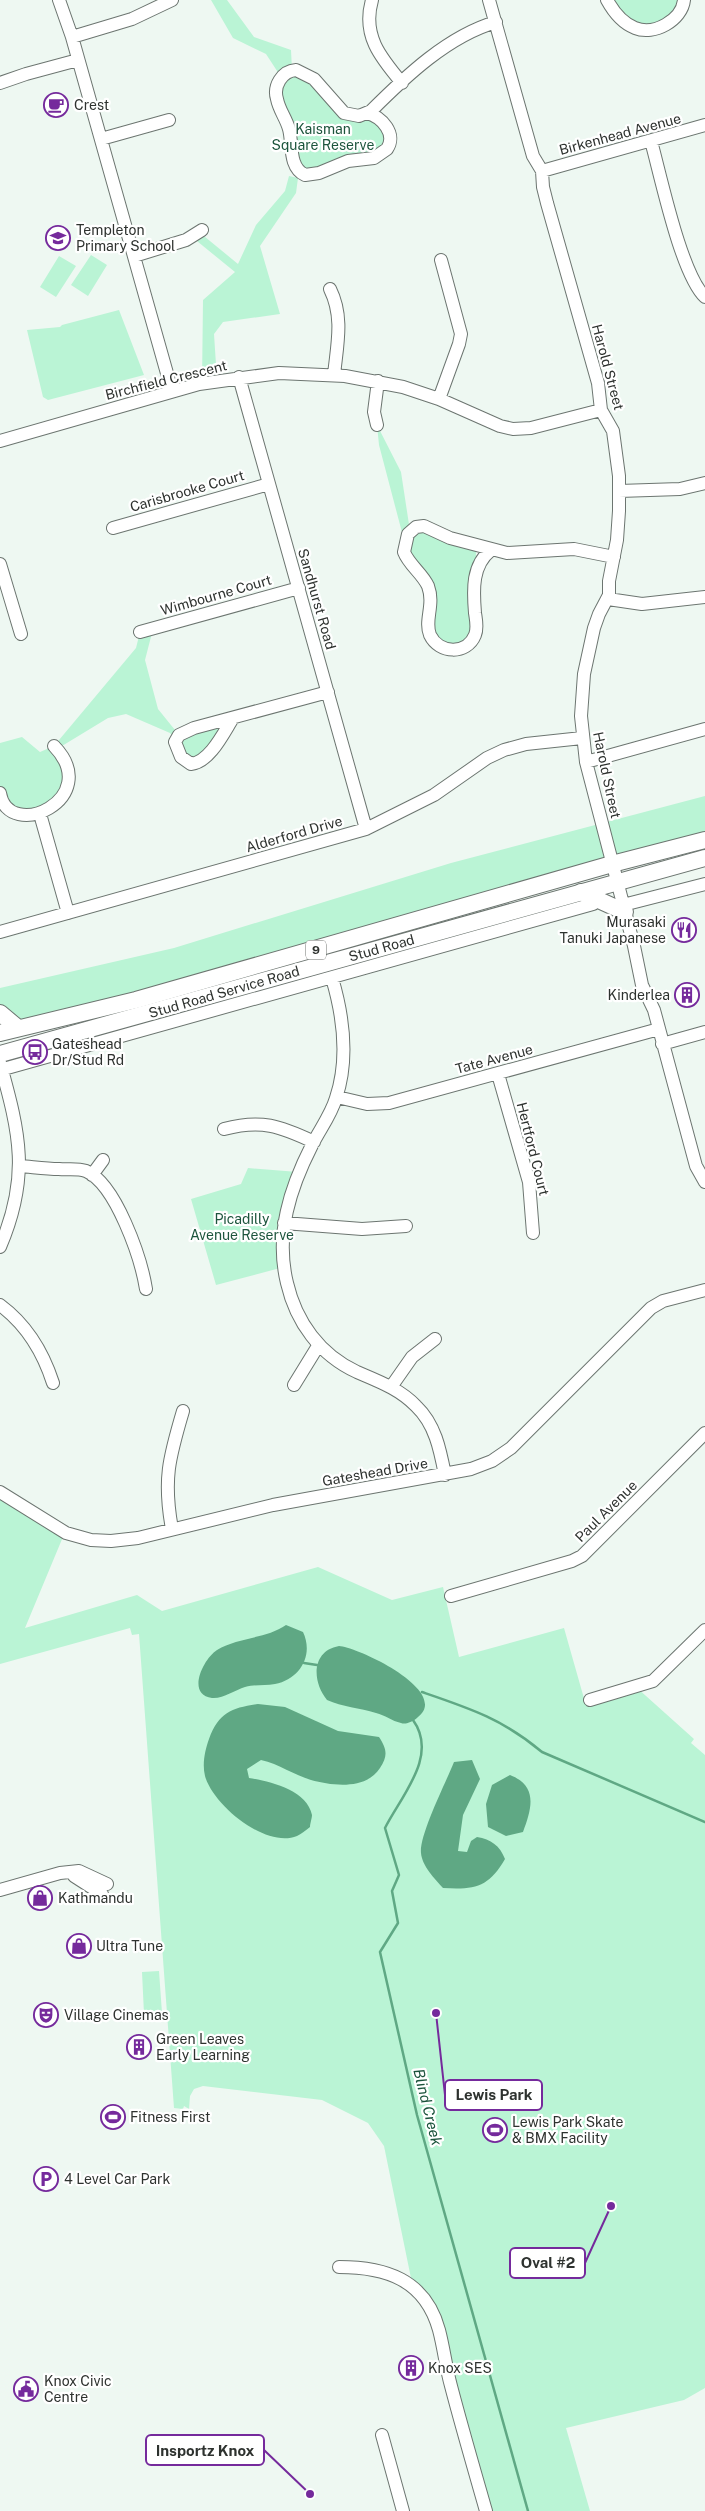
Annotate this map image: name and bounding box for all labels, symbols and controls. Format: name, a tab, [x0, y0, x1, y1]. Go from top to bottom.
cafe icon: Crest	[43, 92, 69, 118]
place label: Crest	[74, 97, 109, 113]
street label: Birkenhead Avenue	[557, 110, 683, 158]
park label: Kaisman Square Reserve	[272, 121, 374, 153]
place label: Templeton Primary School	[76, 222, 175, 254]
school or university icon: Templeton Primary School	[45, 225, 71, 251]
street label: Harold Street	[589, 322, 627, 412]
street label: Birchfield Crescent	[103, 357, 229, 403]
street label: Carisbrooke Court	[128, 467, 246, 515]
street label: Sandhurst Road	[295, 547, 339, 651]
street label: Wimbourne Court	[159, 571, 273, 619]
street label: Harold Street	[590, 730, 624, 820]
street label: Alderford Drive	[244, 813, 344, 855]
place label: Murasaki Tanuki Japanese	[560, 914, 666, 946]
restaurant icon: Murasaki Tanuki Japanese	[671, 917, 697, 943]
street label: Stud Road	[347, 931, 416, 965]
road number: 9	[306, 940, 326, 960]
street label: Stud Road Service Road	[147, 963, 301, 1021]
building icon: Kinderlea	[674, 982, 700, 1008]
place label: Kinderlea	[608, 987, 670, 1003]
place label: Gateshead Dr/Stud Rd	[52, 1036, 124, 1068]
bus stop icon: Gateshead Dr/Stud Rd	[22, 1039, 48, 1065]
street label: Tate Avenue	[454, 1041, 535, 1077]
street label: Hertford Court	[514, 1101, 552, 1197]
park label: Picadilly Avenue Reserve	[190, 1211, 294, 1243]
street label: Gateshead Drive	[321, 1455, 429, 1489]
street label: Paul Avenue	[572, 1477, 640, 1545]
shop icon: Kathmandu	[27, 1885, 53, 1911]
place label: Kathmandu	[58, 1890, 133, 1906]
shop icon: Ultra Tune	[66, 1933, 92, 1959]
place label: Ultra Tune	[96, 1938, 163, 1954]
theatre icon: Village Cinemas	[33, 2002, 59, 2028]
place label: Village Cinemas	[64, 2007, 169, 2023]
place label: Green Leaves Early Learning	[156, 2031, 250, 2063]
building icon: Green Leaves Early Learning	[126, 2034, 152, 2060]
water label: Blind Creek	[410, 2067, 446, 2148]
callout: Lewis Park	[445, 2080, 542, 2110]
text: Lewis Park	[456, 2086, 533, 2103]
sports icon: Fitness First	[100, 2104, 126, 2130]
place label: Fitness First	[130, 2109, 210, 2125]
place label: Lewis Park Skate & BMX Facility	[512, 2114, 623, 2146]
sports icon: Lewis Park Skate & BMX Facility	[482, 2117, 508, 2143]
parking icon: 4 Level Car Park	[33, 2166, 59, 2192]
place label: 4 Level Car Park	[64, 2171, 170, 2187]
callout: Oval #2	[510, 2248, 585, 2278]
text: Oval #2	[521, 2254, 575, 2271]
building icon: Knox SES	[398, 2355, 424, 2381]
place label: Knox SES	[428, 2360, 492, 2376]
place label: Knox Civic Centre	[44, 2373, 112, 2405]
public building icon: Knox Civic Centre	[13, 2376, 39, 2402]
callout: Insportz Knox	[146, 2435, 264, 2465]
text: Insportz Knox	[156, 2442, 255, 2459]

